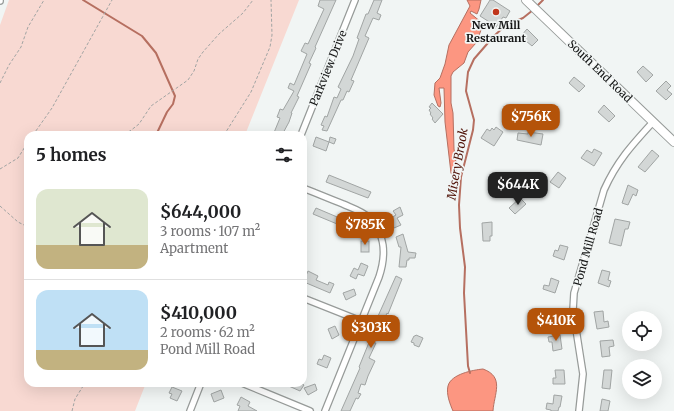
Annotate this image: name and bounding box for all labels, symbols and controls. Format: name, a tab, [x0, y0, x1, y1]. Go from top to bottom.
marker: New Mill Restaurant	[491, 7, 501, 17]
place label: New Mill Restaurant	[466, 18, 527, 45]
street label: Parkview Drive	[306, 28, 350, 108]
street label: South End Road	[565, 37, 635, 106]
pin: $756K	[503, 104, 559, 138]
text: $756K	[511, 108, 551, 125]
water label: Misery Brook	[443, 127, 471, 202]
text: 5 homes	[36, 144, 107, 166]
icon: filters	[273, 144, 295, 166]
pin: $644K	[490, 172, 546, 206]
text: $644K	[497, 176, 539, 193]
text: $644,000	[160, 201, 241, 223]
icon: home	[68, 205, 116, 253]
street label: Pond Mill Road	[570, 206, 606, 288]
pin: $785K	[337, 212, 393, 246]
text: $785K	[345, 216, 385, 233]
text: 3 rooms · 107 m²	[160, 223, 260, 240]
text: Apartment	[160, 240, 228, 257]
text: $410,000	[160, 302, 237, 324]
icon: home	[68, 306, 116, 354]
pin: $410K	[528, 308, 584, 342]
map controls	[622, 311, 662, 399]
button: locate	[622, 311, 662, 351]
text: $410K	[536, 312, 576, 329]
pin: $303K	[343, 315, 399, 349]
text: $303K	[351, 319, 391, 336]
text: 2 rooms · 62 m²	[160, 324, 255, 341]
text: Pond Mill Road	[160, 341, 255, 358]
button: layers	[622, 359, 662, 399]

